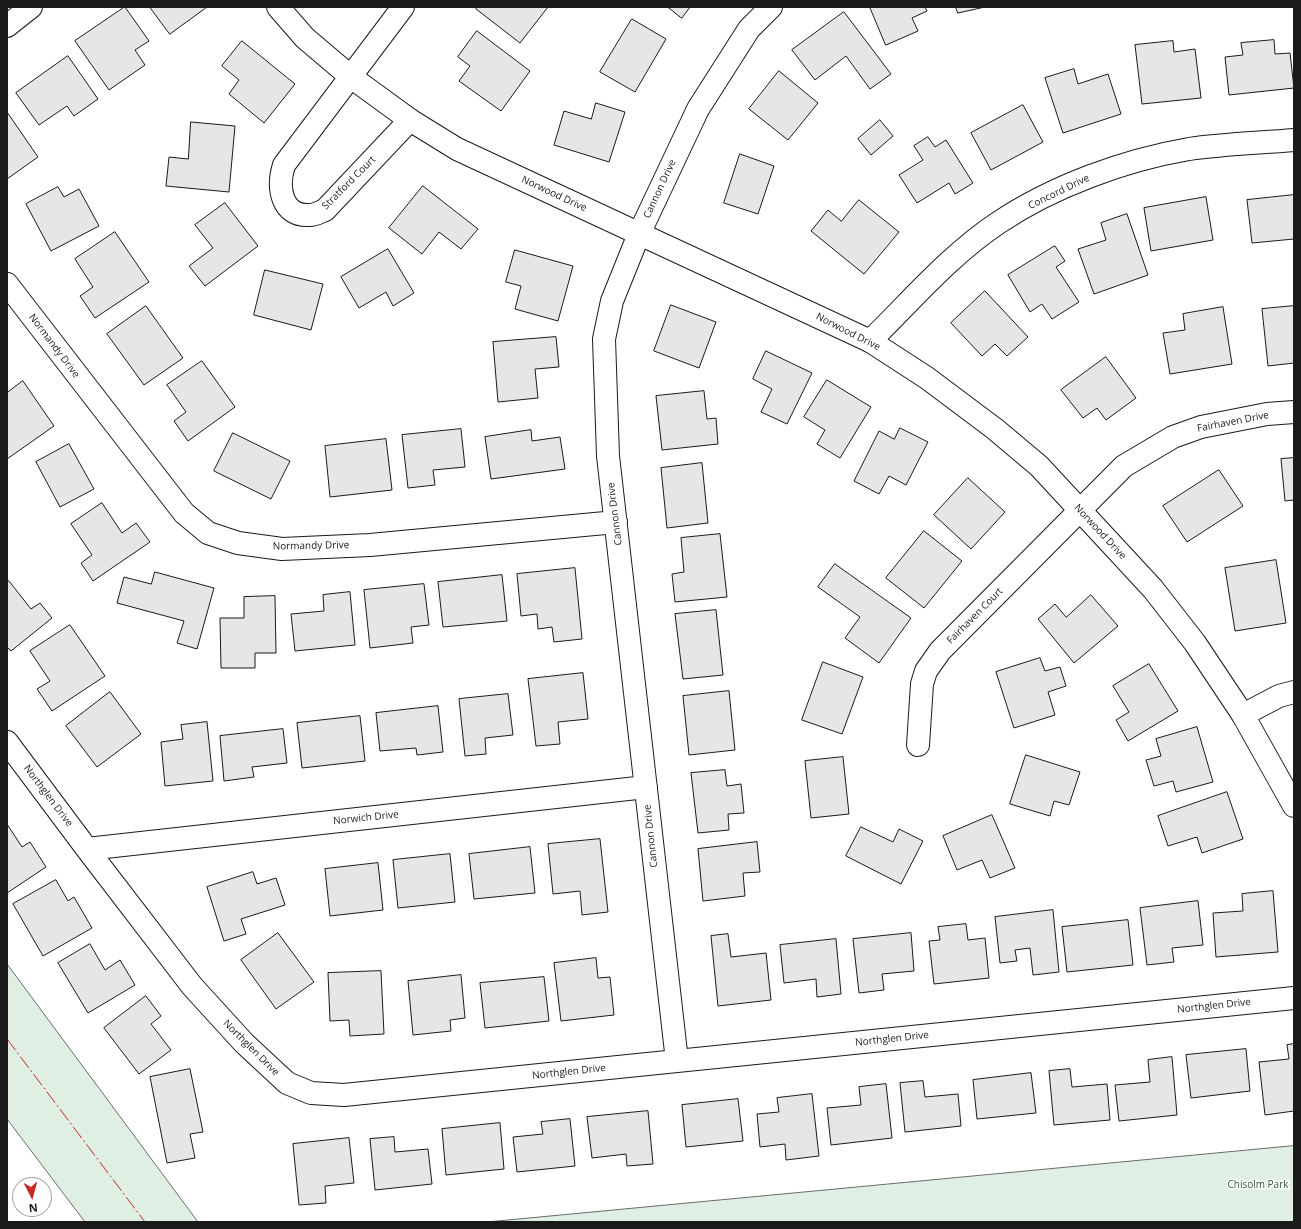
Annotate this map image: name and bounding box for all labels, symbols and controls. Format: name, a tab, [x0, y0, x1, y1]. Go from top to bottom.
street label: Stratford Court	[320, 154, 378, 212]
street label: Cannon Drive	[641, 158, 679, 220]
street label: Concord Drive	[1026, 172, 1092, 212]
street label: Norwood Drive	[519, 174, 589, 214]
street label: Norwood Drive	[814, 311, 882, 353]
street label: Normandy Drive	[26, 312, 82, 380]
street label: Fairhaven Drive	[1196, 409, 1270, 435]
street label: Cannon Drive	[605, 482, 625, 546]
street label: Norwood Drive	[1072, 502, 1128, 562]
street label: Normandy Drive	[273, 539, 349, 553]
street label: Fairhaven Court	[944, 585, 1006, 647]
street label: Northglen Drive	[21, 763, 75, 829]
street label: Cannon Drive	[642, 804, 660, 868]
street label: Norwich Drive	[333, 809, 399, 827]
street label: Northglen Drive	[1177, 996, 1251, 1016]
street label: Northglen Drive	[221, 1018, 281, 1078]
street label: Northglen Drive	[855, 1029, 929, 1049]
street label: Northglen Drive	[532, 1062, 606, 1082]
north arrow	[12, 1177, 52, 1217]
park label: Chisolm Park	[1227, 1179, 1289, 1191]
text: N	[28, 1201, 38, 1216]

